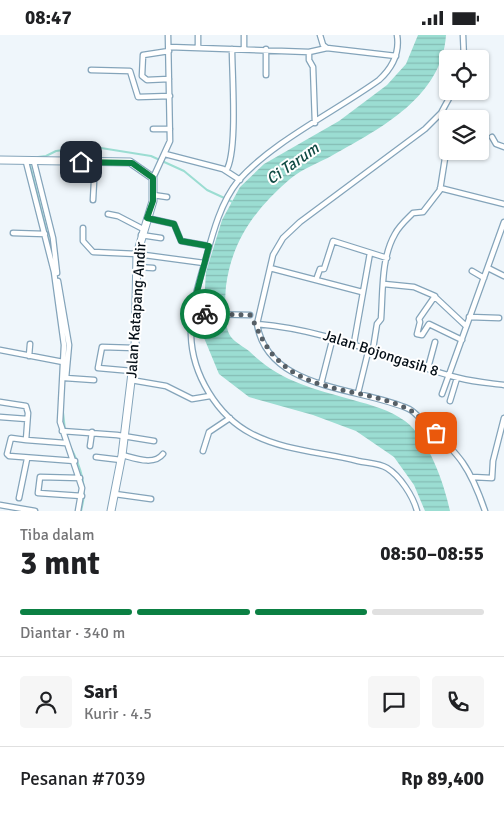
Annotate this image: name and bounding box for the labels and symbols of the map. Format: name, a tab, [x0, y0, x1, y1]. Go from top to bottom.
water label: Ci Tarum	[262, 138, 324, 189]
pin	[60, 141, 102, 183]
street label: Jalan Katapang Andir	[122, 241, 150, 379]
courier	[180, 289, 230, 339]
street label: Jalan Bojongasih 8	[321, 326, 441, 380]
pin	[415, 412, 457, 454]

